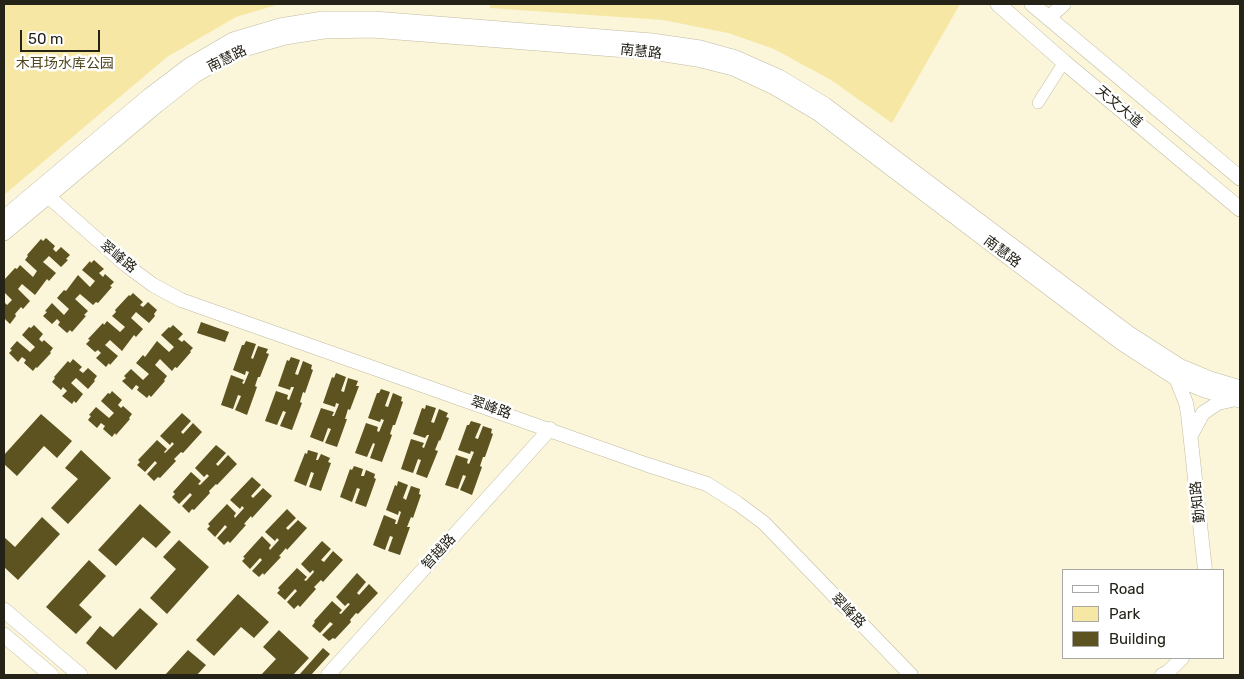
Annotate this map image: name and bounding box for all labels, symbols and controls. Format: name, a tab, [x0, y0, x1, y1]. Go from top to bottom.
scale bar	[22, 20, 102, 52]
text: 50 m	[28, 30, 63, 48]
street label: 南慧路	[619, 41, 663, 63]
street label: 南慧路	[204, 42, 250, 76]
park label: 木耳场水库公园	[16, 56, 114, 72]
street label: 天文大道	[1092, 83, 1146, 131]
street label: 南慧路	[980, 233, 1024, 271]
street label: 翠峰路	[96, 237, 140, 277]
street label: 翠峰路	[468, 393, 514, 423]
street label: 勤知路	[1187, 480, 1209, 524]
street label: 智越路	[419, 531, 459, 573]
legend	[1062, 569, 1224, 659]
text: Road	[1109, 580, 1145, 598]
street label: 翠峰路	[827, 590, 869, 632]
text: Park	[1109, 605, 1140, 623]
text: Building	[1109, 630, 1166, 648]

